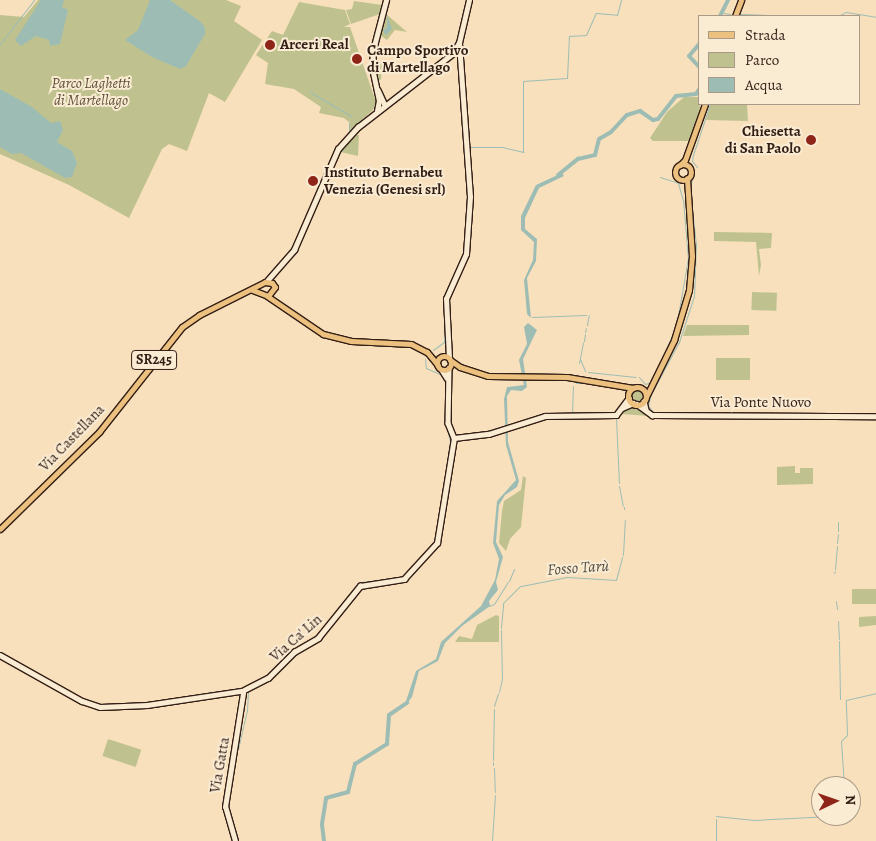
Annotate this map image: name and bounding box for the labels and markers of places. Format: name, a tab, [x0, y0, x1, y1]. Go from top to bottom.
place label: Arceri Real	[280, 36, 349, 54]
marker: Arceri Real	[264, 39, 276, 51]
place label: Campo Sportivo di Martellago	[367, 41, 468, 76]
marker: Campo Sportivo di Martellago	[351, 53, 363, 65]
place label: Chiesetta di San Paolo	[725, 122, 801, 157]
marker: Chiesetta di San Paolo	[805, 134, 817, 146]
place label: Instituto Bernabeu Venezia (Genesi srl)	[324, 163, 446, 198]
marker: Instituto Bernabeu Venezia (Genesi srl)	[306, 174, 320, 188]

